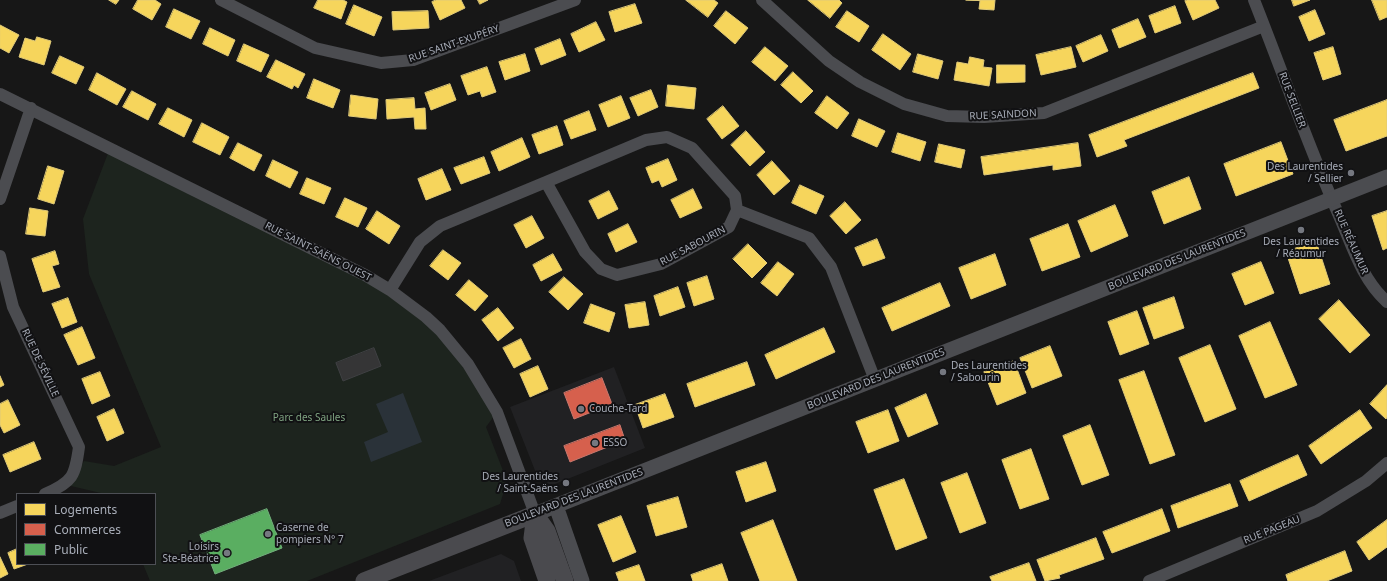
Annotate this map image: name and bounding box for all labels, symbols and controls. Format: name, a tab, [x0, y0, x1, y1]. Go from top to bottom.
street label: RUE SAINT-EXUPÉRY	[407, 23, 501, 65]
street label: RUE SELLIER	[1276, 71, 1308, 129]
street label: RUE SAINDON	[969, 107, 1037, 123]
place label: Des Laurentides / Sellier	[1267, 161, 1343, 184]
marker: Des Laurentides / Sellier	[1346, 168, 1356, 178]
street label: RUE RÉAUMUR	[1331, 208, 1371, 276]
street label: RUE SAINT-SAËNS OUEST	[263, 220, 373, 284]
street label: RUE SABOURIN	[658, 224, 728, 268]
marker: Des Laurentides / Réaumur	[1296, 225, 1306, 235]
street label: BOULEVARD DES LAURENTIDES	[1107, 227, 1247, 293]
place label: Des Laurentides / Réaumur	[1263, 236, 1339, 260]
street label: RUE DE SÉVILLE	[19, 327, 61, 399]
street label: BOULEVARD DES LAURENTIDES	[806, 346, 946, 412]
place label: Des Laurentides / Sabourin	[951, 360, 1027, 384]
marker: Des Laurentides / Sabourin	[938, 367, 948, 377]
place label: Couche-Tard	[589, 403, 647, 415]
marker: Couche-Tard	[576, 404, 586, 414]
park label: Parc des Saules	[273, 412, 345, 424]
place label: ESSO	[603, 437, 627, 449]
marker: ESSO	[590, 438, 600, 448]
street label: BOULEVARD DES LAURENTIDES	[503, 466, 645, 530]
place label: Des Laurentides / Saint-Saëns	[482, 471, 558, 494]
marker: Des Laurentides / Saint-Saëns	[561, 478, 571, 488]
legend	[16, 493, 156, 565]
text: Logements	[54, 501, 117, 518]
street label: RUE PAGEAU	[1242, 513, 1302, 547]
text: Commerces	[54, 521, 121, 538]
place label: Caserne de pompiers N° 7	[276, 522, 344, 546]
marker: Caserne de pompiers N° 7	[263, 529, 273, 539]
text: Public	[54, 541, 88, 558]
place label: Loisirs Ste-Béatrice	[163, 541, 219, 564]
marker: Loisirs Ste-Béatrice	[222, 548, 232, 558]

